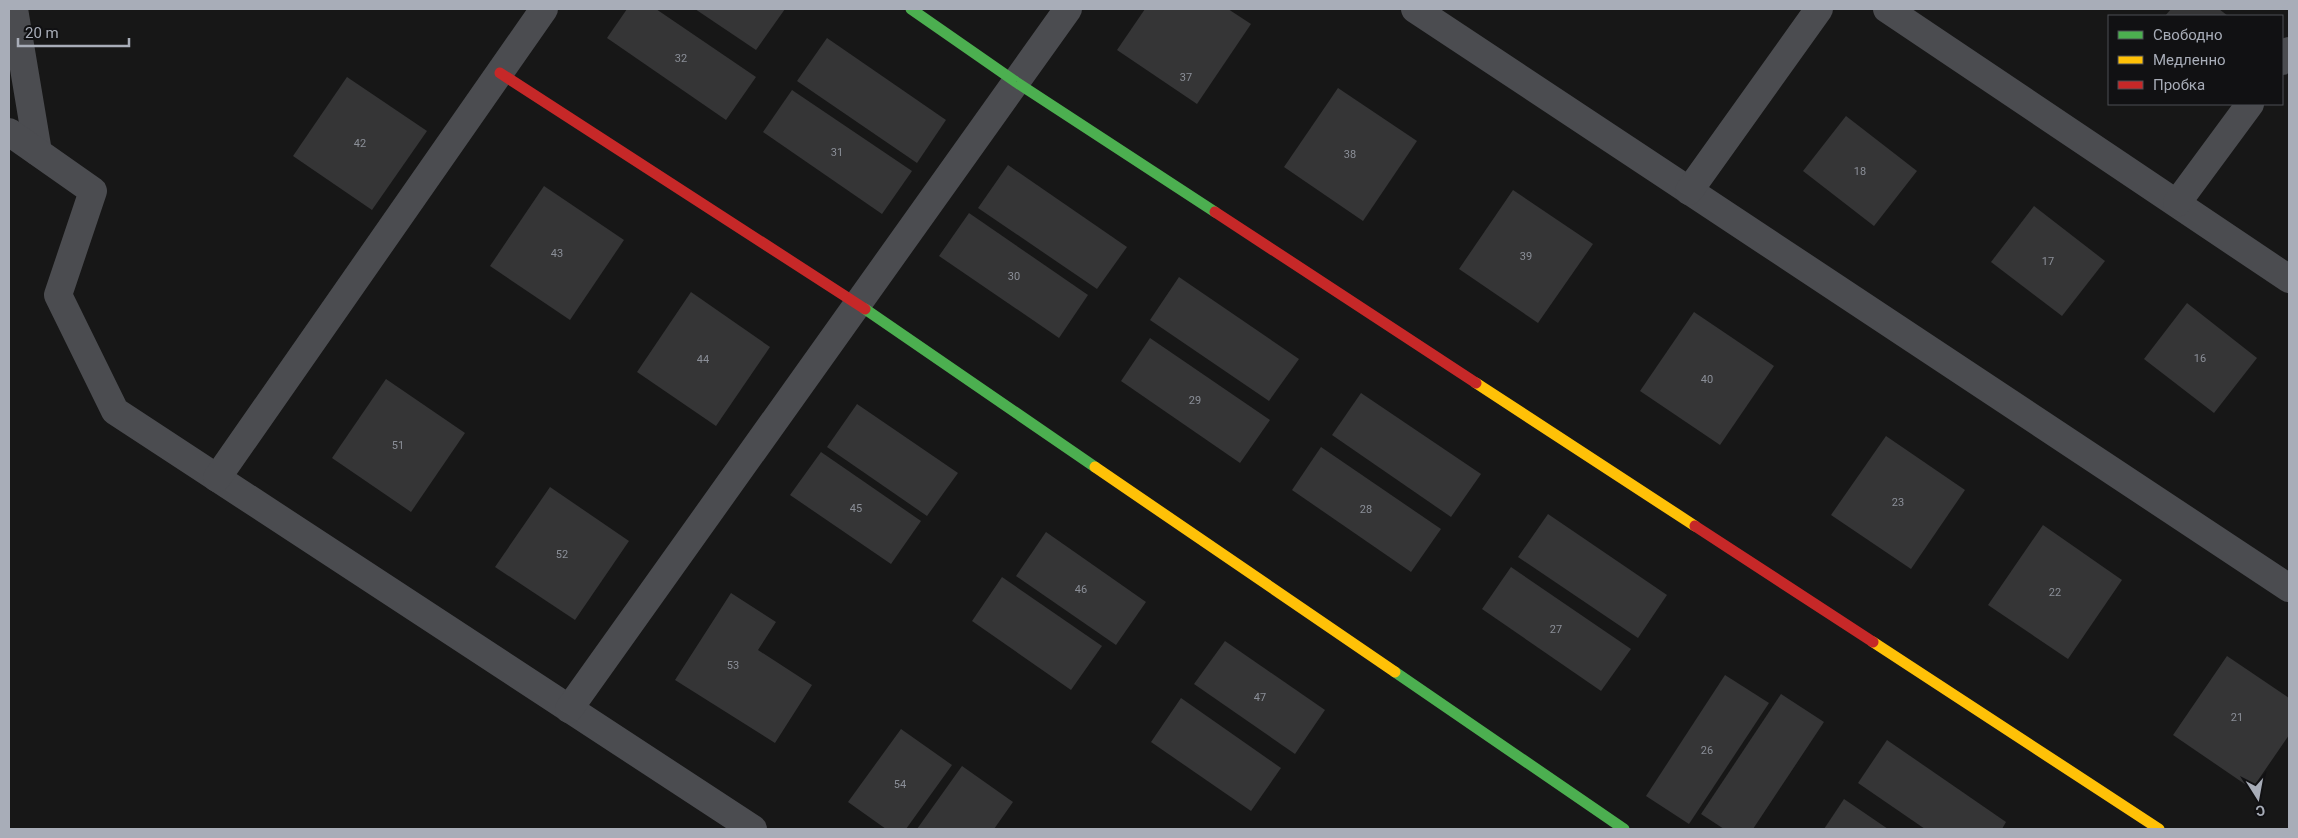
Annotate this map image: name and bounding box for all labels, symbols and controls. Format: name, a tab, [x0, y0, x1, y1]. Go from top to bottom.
scale bar	[18, 15, 129, 47]
legend	[2108, 15, 2283, 105]
text: 20 m	[25, 24, 59, 42]
text: Свободно	[2153, 26, 2222, 44]
text: Медленно	[2153, 51, 2226, 69]
house number: 32	[675, 52, 687, 65]
house number: 37	[1180, 71, 1192, 84]
text: Пробка	[2153, 76, 2205, 94]
house number: 42	[354, 137, 366, 150]
house number: 31	[831, 146, 843, 159]
house number: 38	[1344, 148, 1356, 161]
house number: 18	[1854, 165, 1866, 178]
house number: 43	[551, 247, 563, 260]
house number: 39	[1520, 250, 1532, 263]
house number: 17	[2042, 255, 2054, 268]
house number: 30	[1008, 270, 1020, 283]
house number: 16	[2194, 352, 2206, 365]
house number: 44	[697, 353, 709, 366]
house number: 40	[1701, 373, 1713, 386]
house number: 29	[1189, 394, 1201, 407]
house number: 51	[392, 439, 404, 452]
house number: 23	[1892, 496, 1904, 509]
house number: 45	[850, 502, 862, 515]
house number: 28	[1360, 503, 1372, 516]
house number: 52	[556, 548, 568, 561]
house number: 46	[1075, 583, 1087, 596]
house number: 22	[2049, 586, 2061, 599]
house number: 27	[1550, 623, 1562, 636]
house number: 53	[727, 659, 739, 672]
house number: 47	[1254, 691, 1266, 704]
house number: 21	[2231, 711, 2243, 724]
house number: 26	[1701, 744, 1713, 757]
north arrow	[2233, 773, 2283, 823]
house number: 54	[894, 778, 906, 791]
text: С	[2254, 802, 2267, 819]

